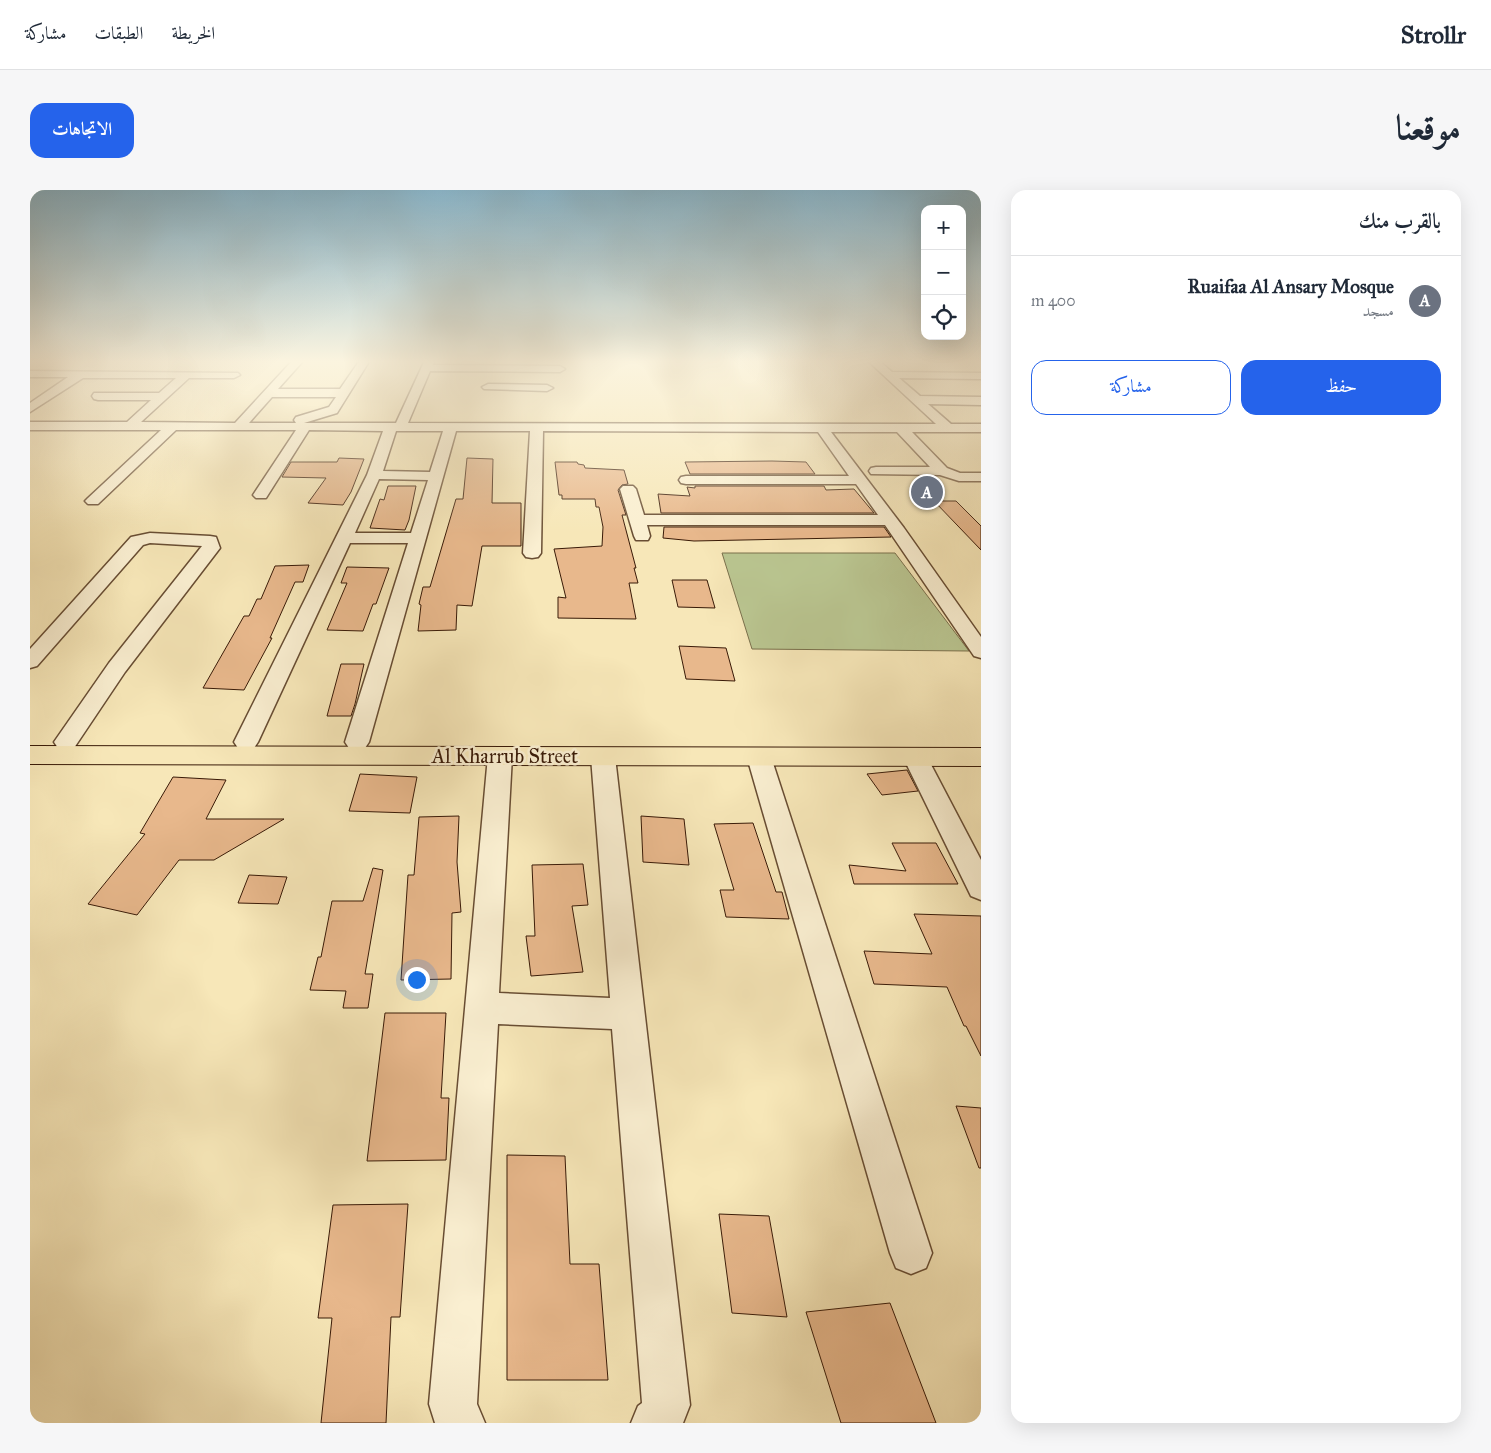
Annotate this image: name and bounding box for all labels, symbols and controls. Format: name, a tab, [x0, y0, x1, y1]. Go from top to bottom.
text: Strollr	[1401, 20, 1466, 50]
text: مشاركة	[25, 22, 66, 44]
text: الطبقات	[94, 22, 143, 44]
text: الخريطة	[171, 22, 215, 44]
button: الاتجاهات	[30, 103, 134, 158]
text: موقعنا	[1396, 106, 1461, 149]
map controls	[921, 205, 966, 340]
button: +	[921, 205, 966, 250]
text: بالقرب منك	[1359, 208, 1441, 234]
button: −	[921, 250, 966, 295]
text: Ruaifaa Al Ansary Mosque	[1188, 275, 1394, 298]
text: 400 m	[1031, 291, 1075, 310]
text: A	[1420, 291, 1430, 310]
button: locate	[921, 295, 966, 340]
text: مسجد	[1363, 301, 1394, 320]
button: مشاركة	[1031, 360, 1231, 415]
button: حفظ	[1241, 360, 1441, 415]
pin: A	[911, 473, 943, 511]
street label: Al Kharrub Street	[431, 744, 578, 768]
your location	[404, 967, 430, 993]

